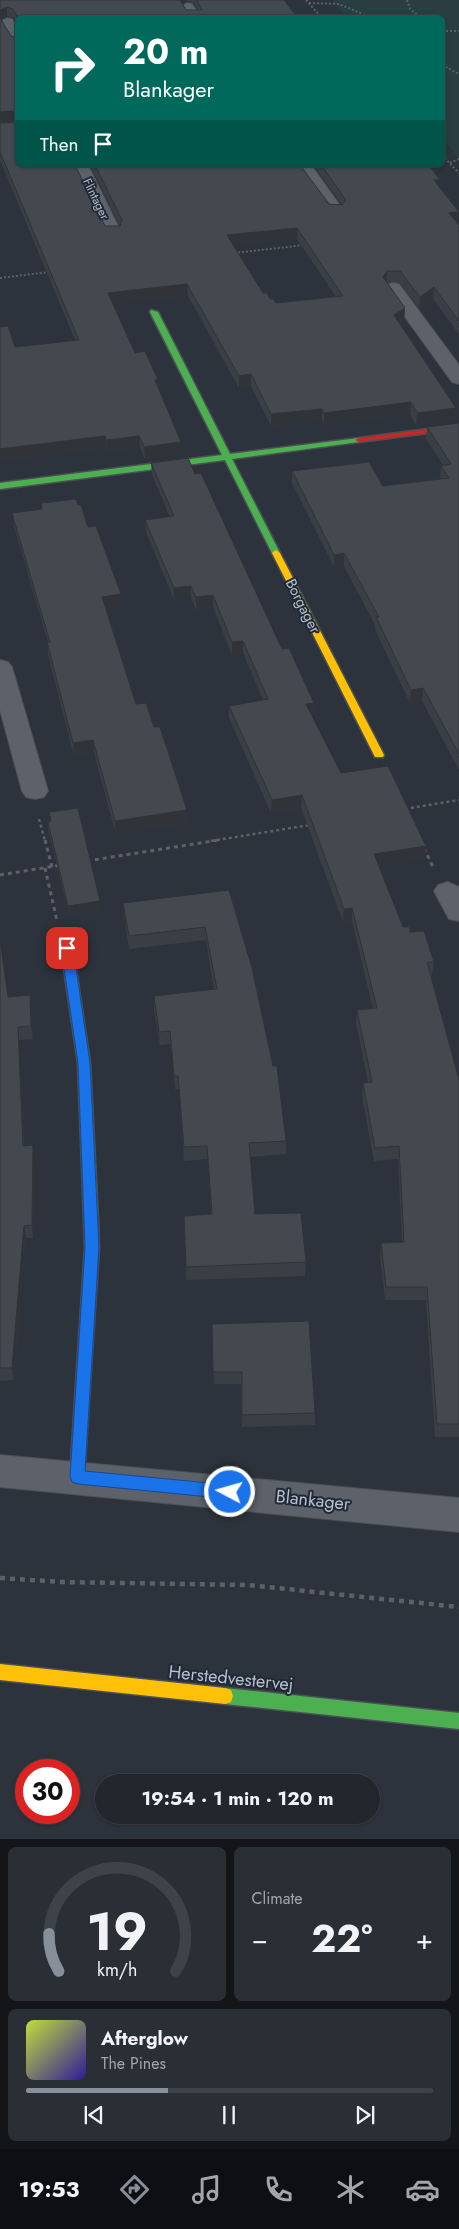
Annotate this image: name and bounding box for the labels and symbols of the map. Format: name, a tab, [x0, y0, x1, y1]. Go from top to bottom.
street label: Flintager	[78, 175, 114, 223]
street label: Borgager	[280, 575, 327, 638]
pin	[46, 927, 88, 969]
position arrow	[203, 1465, 255, 1517]
street label: Blankager	[275, 1483, 352, 1517]
street label: Herstedvestervej	[167, 1659, 295, 1697]
speed limit sign: 30	[15, 1759, 80, 1824]

